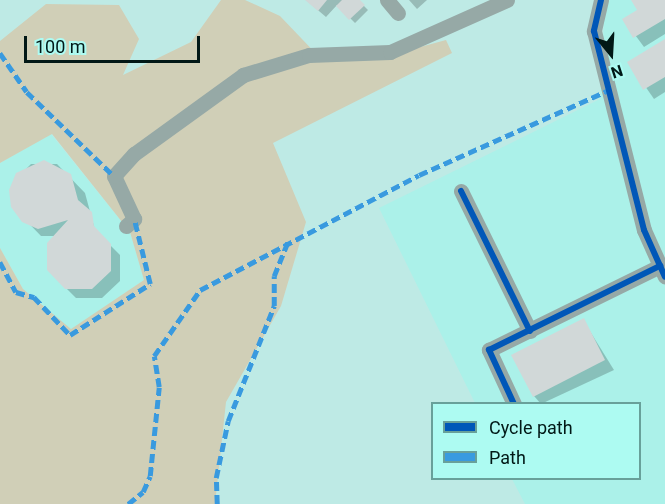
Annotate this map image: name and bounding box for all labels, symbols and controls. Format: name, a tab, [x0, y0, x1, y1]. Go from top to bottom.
scale bar	[27, 24, 202, 62]
north arrow	[581, 24, 641, 84]
text: 100 m	[35, 36, 86, 57]
text: N	[608, 61, 625, 82]
legend	[431, 402, 641, 480]
text: Cycle path	[489, 417, 573, 438]
text: Path	[489, 447, 526, 468]

